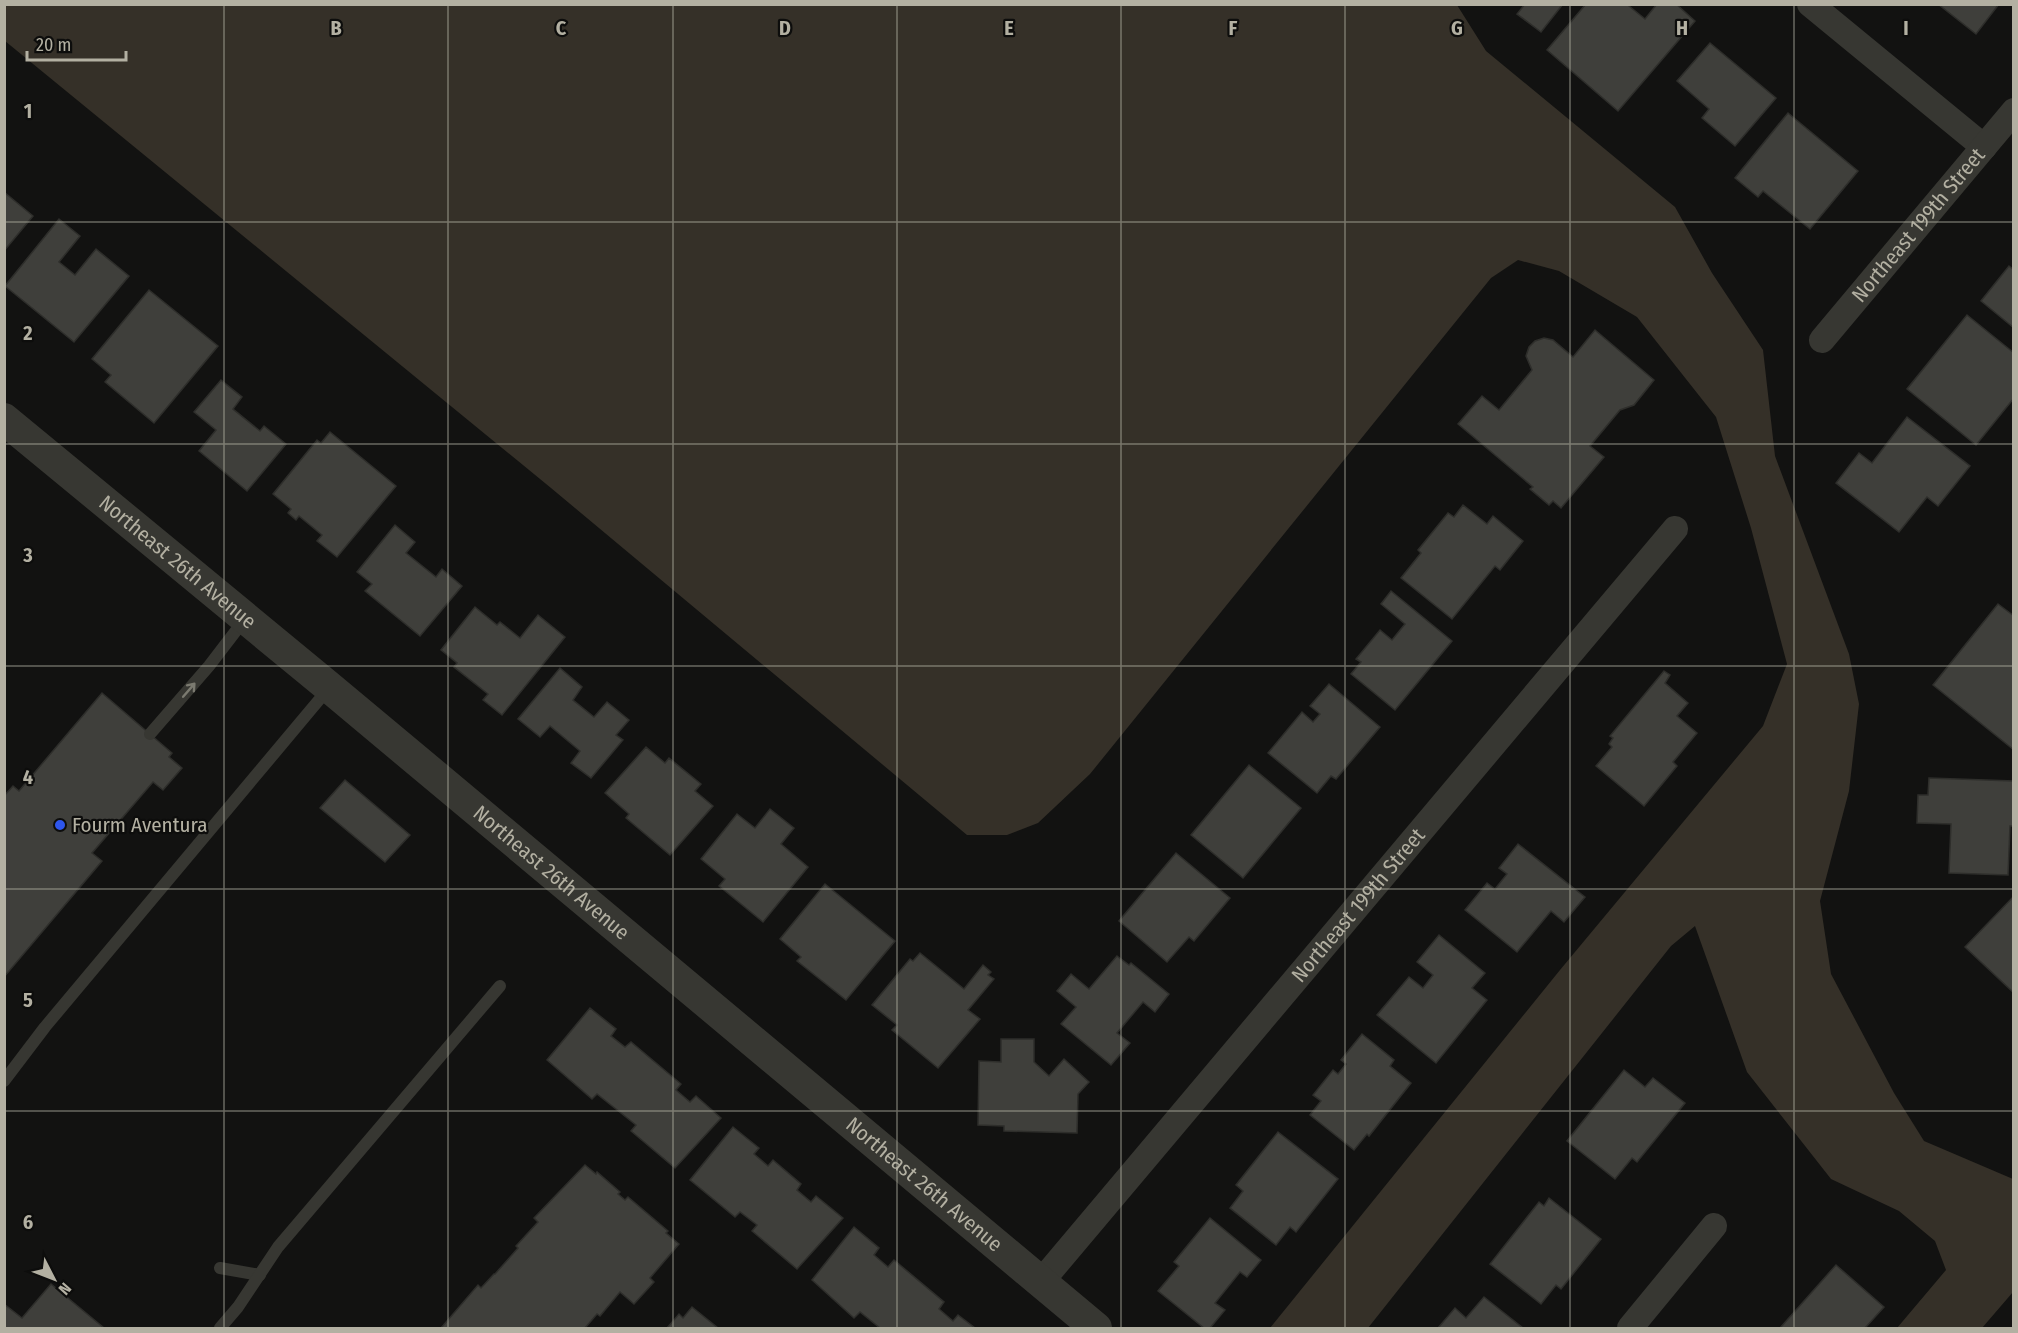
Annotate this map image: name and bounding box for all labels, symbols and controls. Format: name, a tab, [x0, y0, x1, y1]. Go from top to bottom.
text: B	[330, 16, 342, 40]
text: C	[556, 16, 567, 40]
text: D	[779, 16, 791, 40]
text: E	[1004, 16, 1014, 40]
text: F	[1229, 16, 1238, 40]
text: G	[1451, 16, 1463, 40]
text: H	[1676, 16, 1688, 40]
text: I	[1903, 16, 1909, 40]
scale bar	[27, 24, 126, 62]
text: 20 m	[36, 34, 71, 56]
text: 1	[24, 99, 32, 123]
street label: Northeast 199th Street	[1846, 142, 1991, 308]
text: 2	[22, 321, 33, 345]
street label: Northeast 26th Avenue	[94, 490, 261, 634]
text: 3	[22, 543, 33, 567]
one-way arrow	[182, 683, 196, 698]
text: 4	[23, 765, 33, 789]
street label: Northeast 26th Avenue	[468, 800, 635, 946]
place label: Fourm Aventura	[72, 812, 207, 838]
marker: Fourm Aventura	[53, 818, 67, 832]
street label: Northeast 199th Street	[1286, 823, 1431, 987]
text: 5	[23, 988, 33, 1012]
street label: Northeast 26th Avenue	[841, 1112, 1008, 1257]
text: 6	[23, 1210, 33, 1234]
north arrow	[24, 1249, 84, 1309]
text: N	[55, 1279, 75, 1299]

